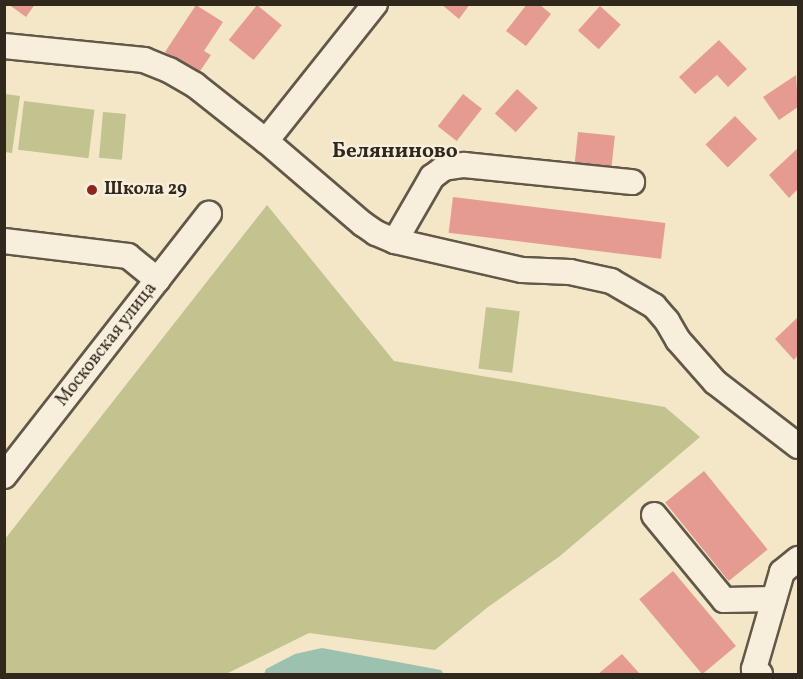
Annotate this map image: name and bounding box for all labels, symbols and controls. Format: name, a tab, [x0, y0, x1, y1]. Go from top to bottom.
district label: Беляниново	[332, 139, 458, 165]
place label: Школа 29	[104, 179, 187, 201]
marker: Школа 29	[85, 183, 99, 197]
street label: Московская улица	[52, 279, 162, 411]

